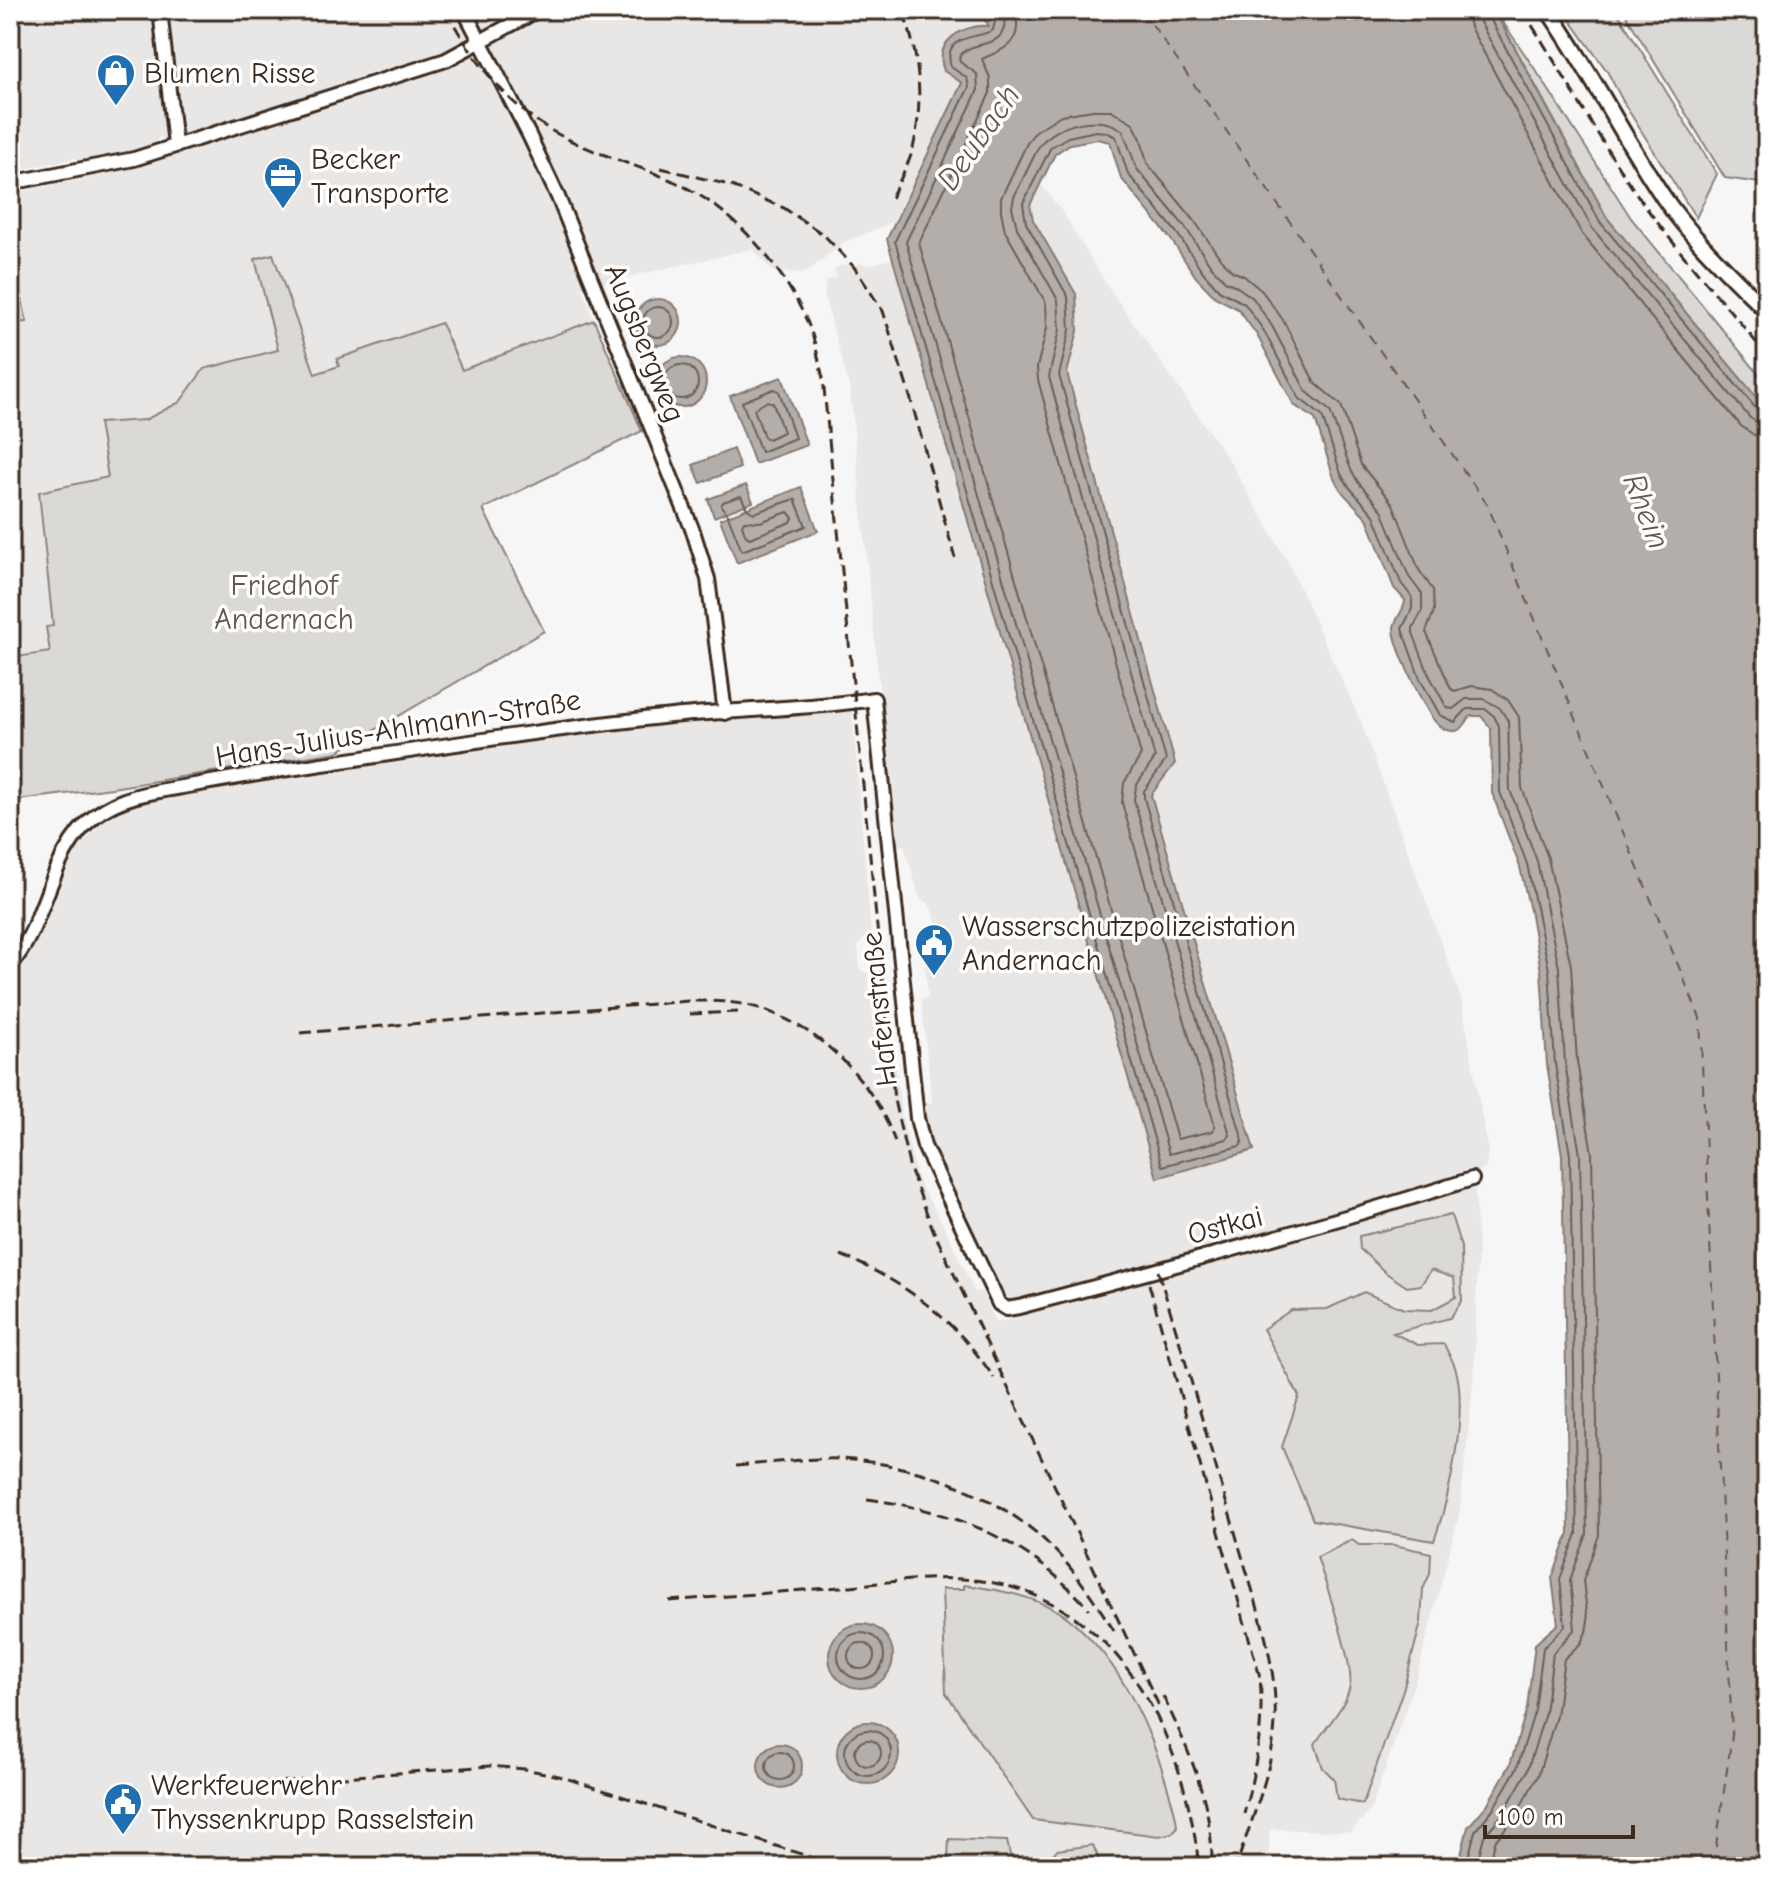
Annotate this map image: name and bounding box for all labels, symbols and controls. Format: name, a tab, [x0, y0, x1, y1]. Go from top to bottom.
shop icon: Blumen Risse	[95, 52, 137, 107]
place label: Blumen Risse	[144, 56, 316, 91]
water label: Deubach	[929, 78, 1028, 197]
place label: Becker Transporte	[311, 142, 449, 211]
office icon: Becker Transporte	[262, 155, 304, 210]
street label: Augsbergweg	[597, 259, 692, 427]
water label: Rhein	[1615, 468, 1678, 554]
park label: Friedhof Andernach	[214, 568, 354, 637]
street label: Hans-Julius-Ahlmann-Straße	[213, 682, 583, 775]
place label: Wasserschutzpolizeistation Andernach	[962, 909, 1296, 978]
public building icon: Wasserschutzpolizeistation Andernach	[913, 922, 955, 977]
street label: Hafenstraße	[854, 930, 905, 1088]
street label: Ostkai	[1184, 1199, 1267, 1252]
place label: Werkfeuerwehr Thyssenkrupp Rasselstein	[151, 1768, 474, 1837]
public building icon: Werkfeuerwehr Thyssenkrupp Rasselstein	[102, 1781, 144, 1836]
scale bar	[1485, 1789, 1633, 1839]
text: 100 m	[1497, 1803, 1564, 1831]

